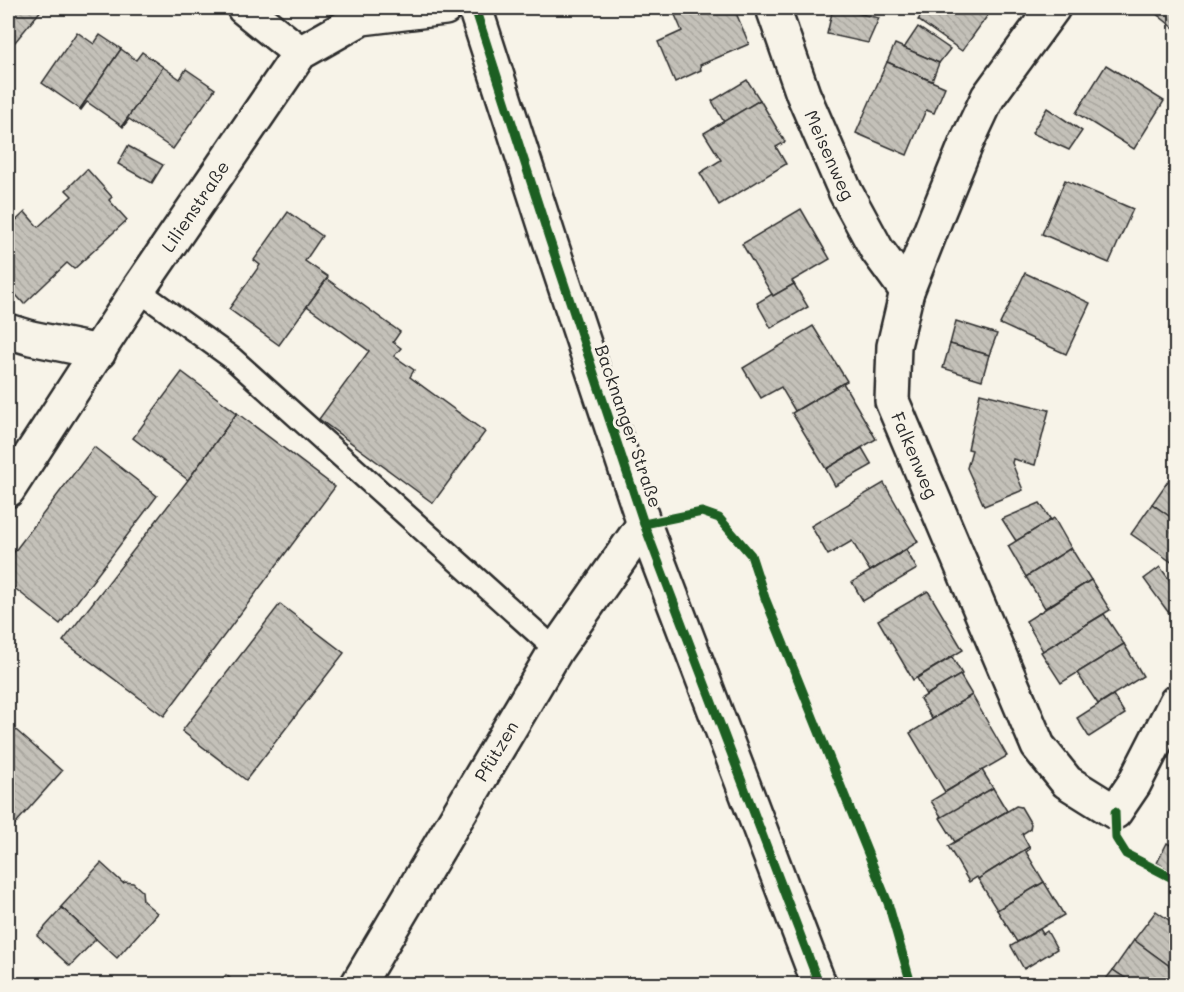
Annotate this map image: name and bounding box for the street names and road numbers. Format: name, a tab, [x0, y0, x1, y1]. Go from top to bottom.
street label: Meisenweg	[799, 106, 861, 204]
street label: Lilienstraße	[156, 156, 234, 256]
street label: Backnanger Straße	[590, 341, 668, 511]
street label: Falkenweg	[886, 408, 944, 502]
street label: Pfützen	[468, 716, 524, 786]

